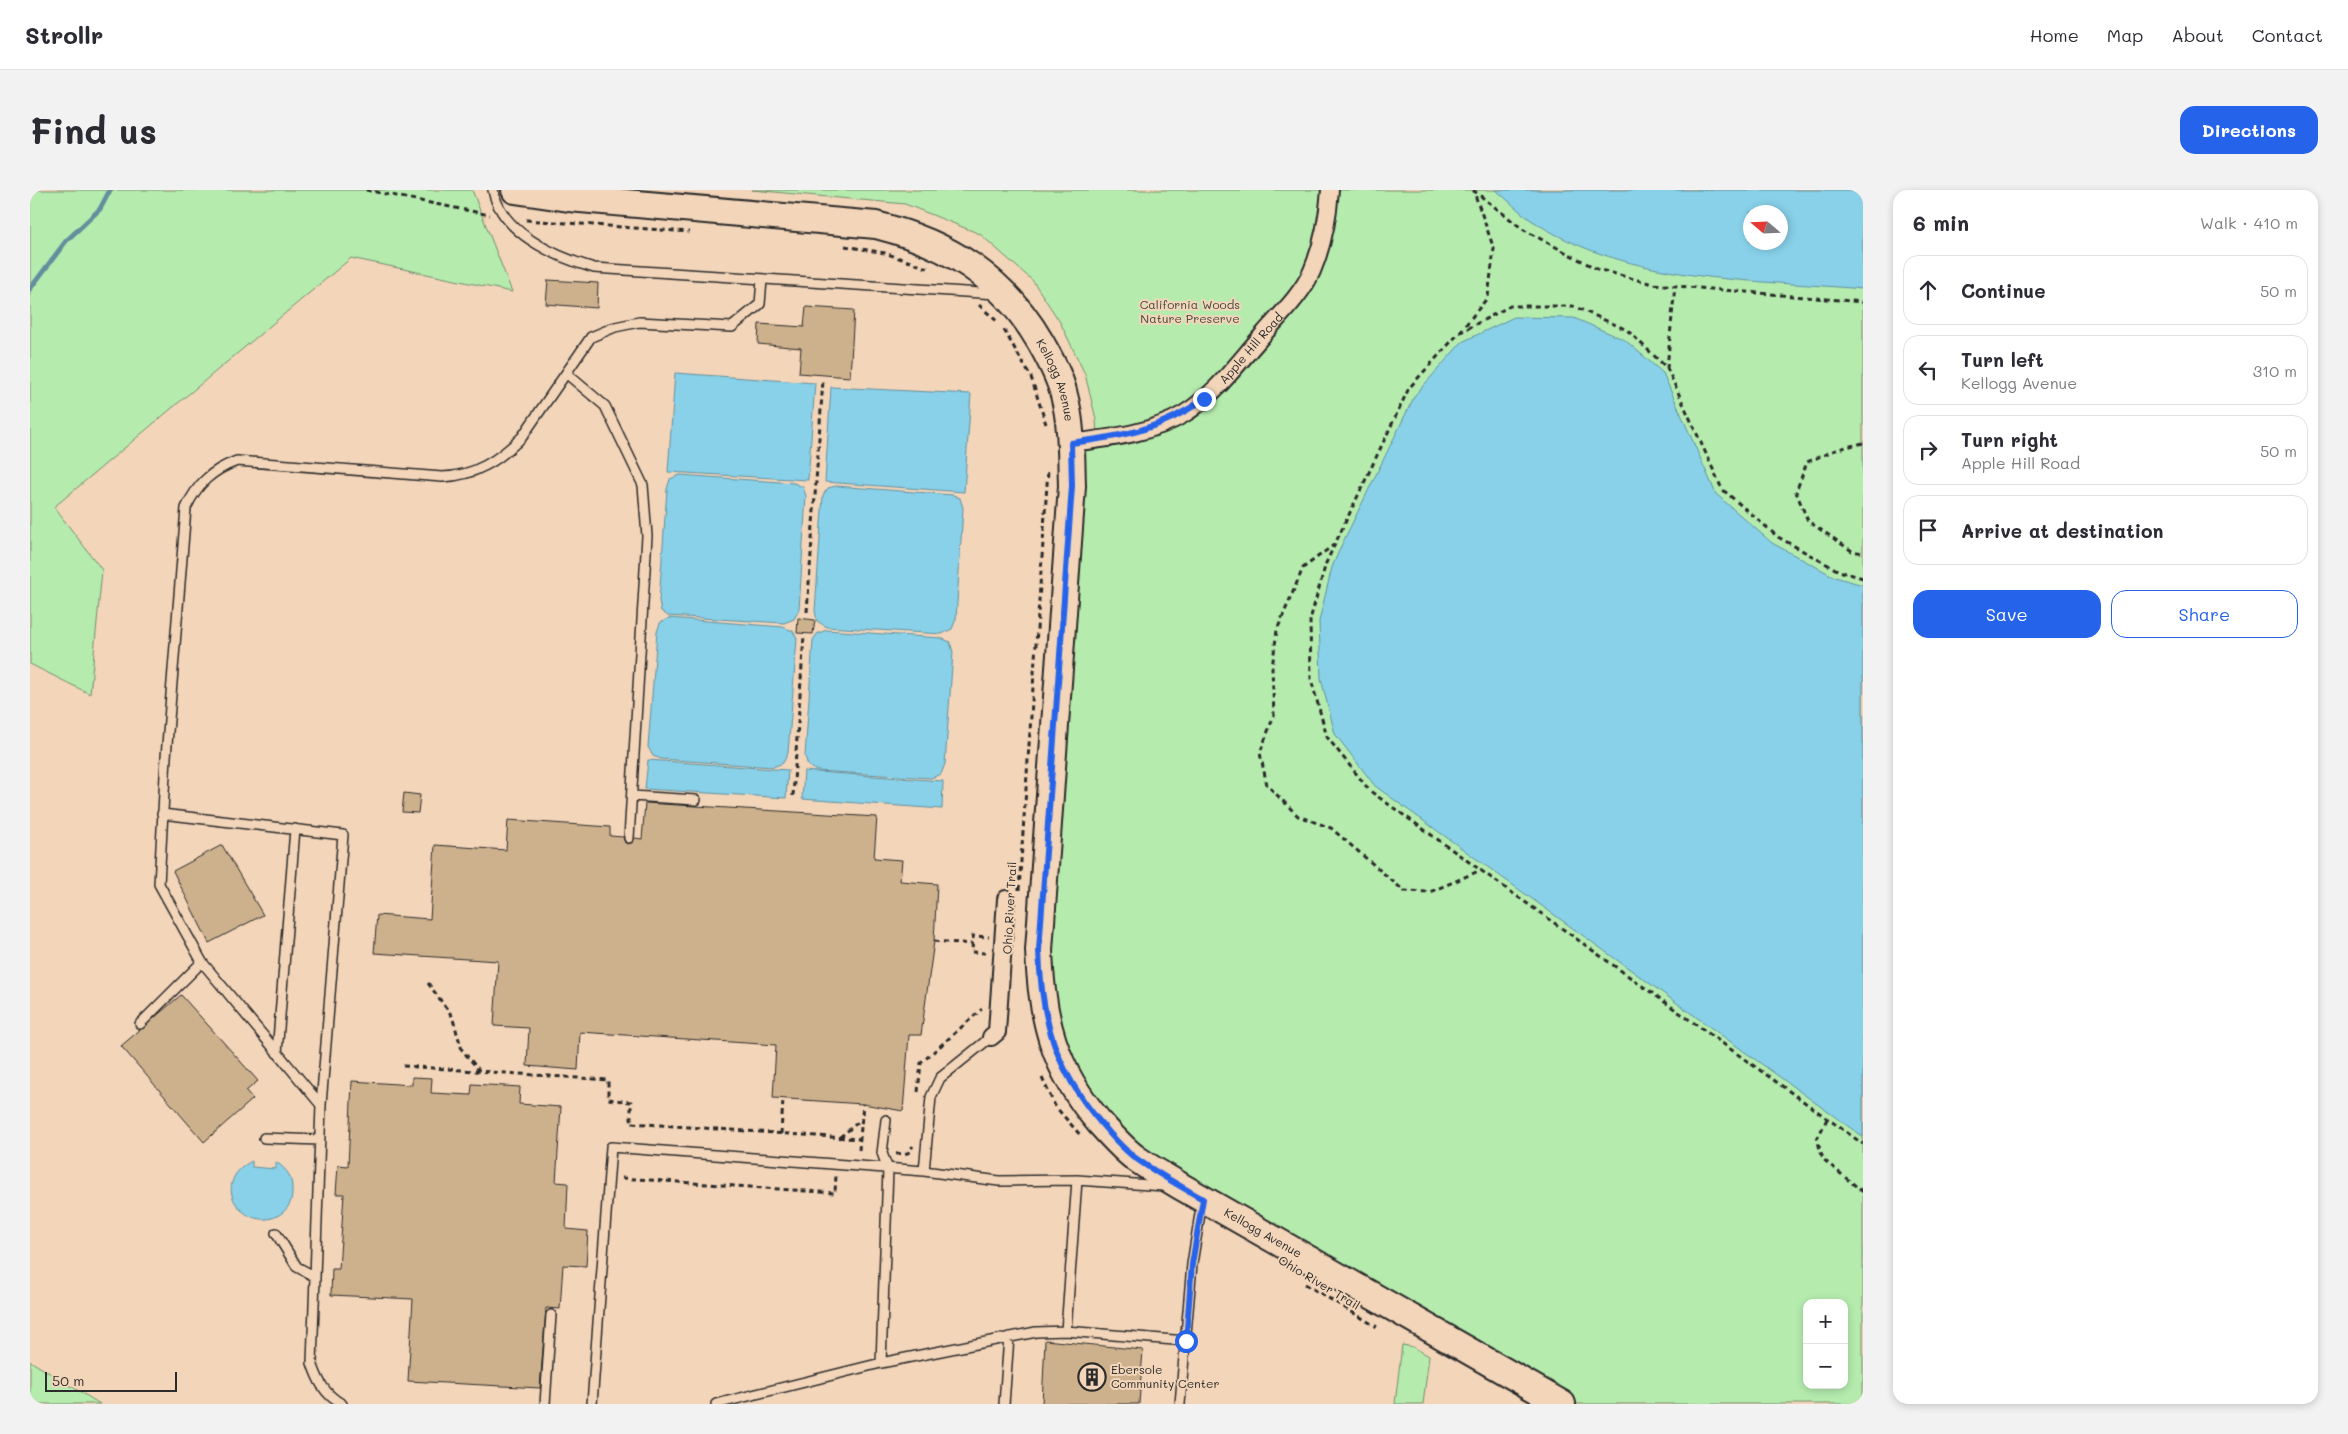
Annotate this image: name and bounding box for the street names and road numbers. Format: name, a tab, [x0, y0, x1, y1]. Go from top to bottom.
street label: Apple Hill Road	[1215, 308, 1286, 387]
street label: Kellogg Avenue	[1033, 336, 1078, 422]
street label: Ohio River Trail	[999, 861, 1019, 955]
street label: Kellogg Avenue	[1221, 1204, 1305, 1261]
street label: Ohio River Trail	[1276, 1251, 1363, 1313]

